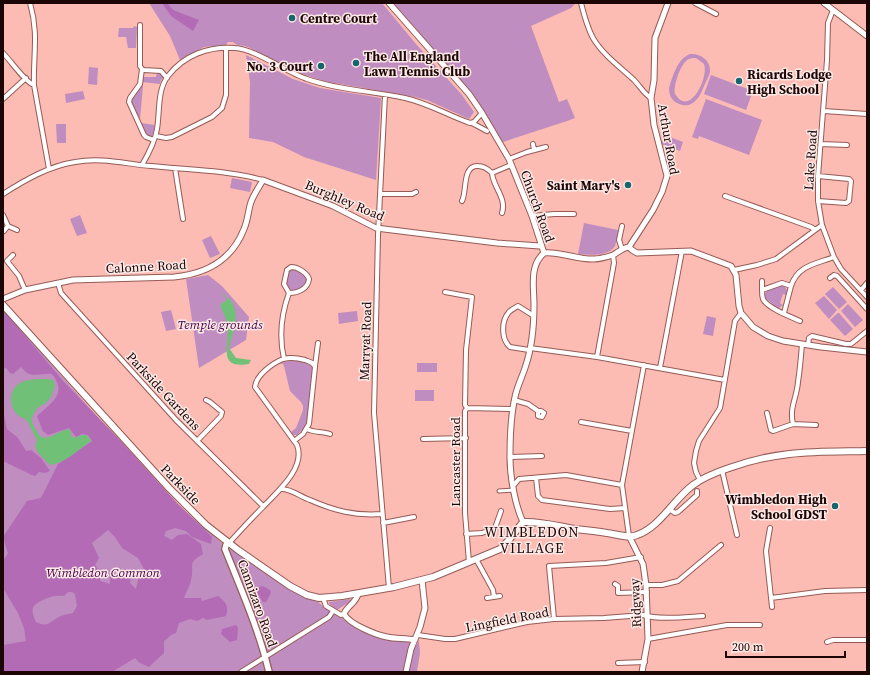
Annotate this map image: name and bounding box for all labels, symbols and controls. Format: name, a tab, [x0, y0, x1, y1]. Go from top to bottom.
place label: Centre Court	[300, 10, 377, 27]
marker: Centre Court	[287, 13, 297, 23]
place label: The All England Lawn Tennis Club	[364, 48, 470, 80]
place label: No. 3 Court	[246, 58, 313, 75]
marker: The All England Lawn Tennis Club	[351, 58, 361, 68]
marker: No. 3 Court	[316, 61, 326, 71]
place label: Ricards Lodge High School	[747, 66, 832, 98]
marker: Ricards Lodge High School	[734, 76, 744, 86]
street label: Arthur Road	[654, 102, 683, 177]
street label: Lake Road	[800, 129, 821, 191]
street label: Church Road	[517, 168, 559, 245]
street label: Burghley Road	[302, 176, 388, 225]
place label: Saint Mary's	[547, 177, 620, 194]
marker: Saint Mary's	[623, 180, 633, 190]
street label: Calonne Road	[105, 256, 187, 277]
street label: Marryat Road	[356, 301, 375, 381]
park label: Temple grounds	[177, 316, 263, 333]
street label: Parkside Gardens	[123, 348, 205, 434]
street label: Lancaster Road	[447, 417, 464, 507]
street label: Parkside	[157, 460, 204, 509]
place label: Wimbledon High School GDST	[725, 491, 827, 523]
marker: Wimbledon High School GDST	[830, 501, 840, 511]
district label: WIMBLEDON VILLAGE	[484, 522, 580, 558]
street label: Cannizaro Road	[234, 557, 281, 650]
park label: Wimbledon Common	[46, 564, 161, 581]
street label: Ridgway	[626, 578, 645, 628]
street label: Lingfield Road	[464, 603, 551, 636]
scale bar	[726, 633, 845, 659]
text: 200 m	[732, 639, 764, 655]

